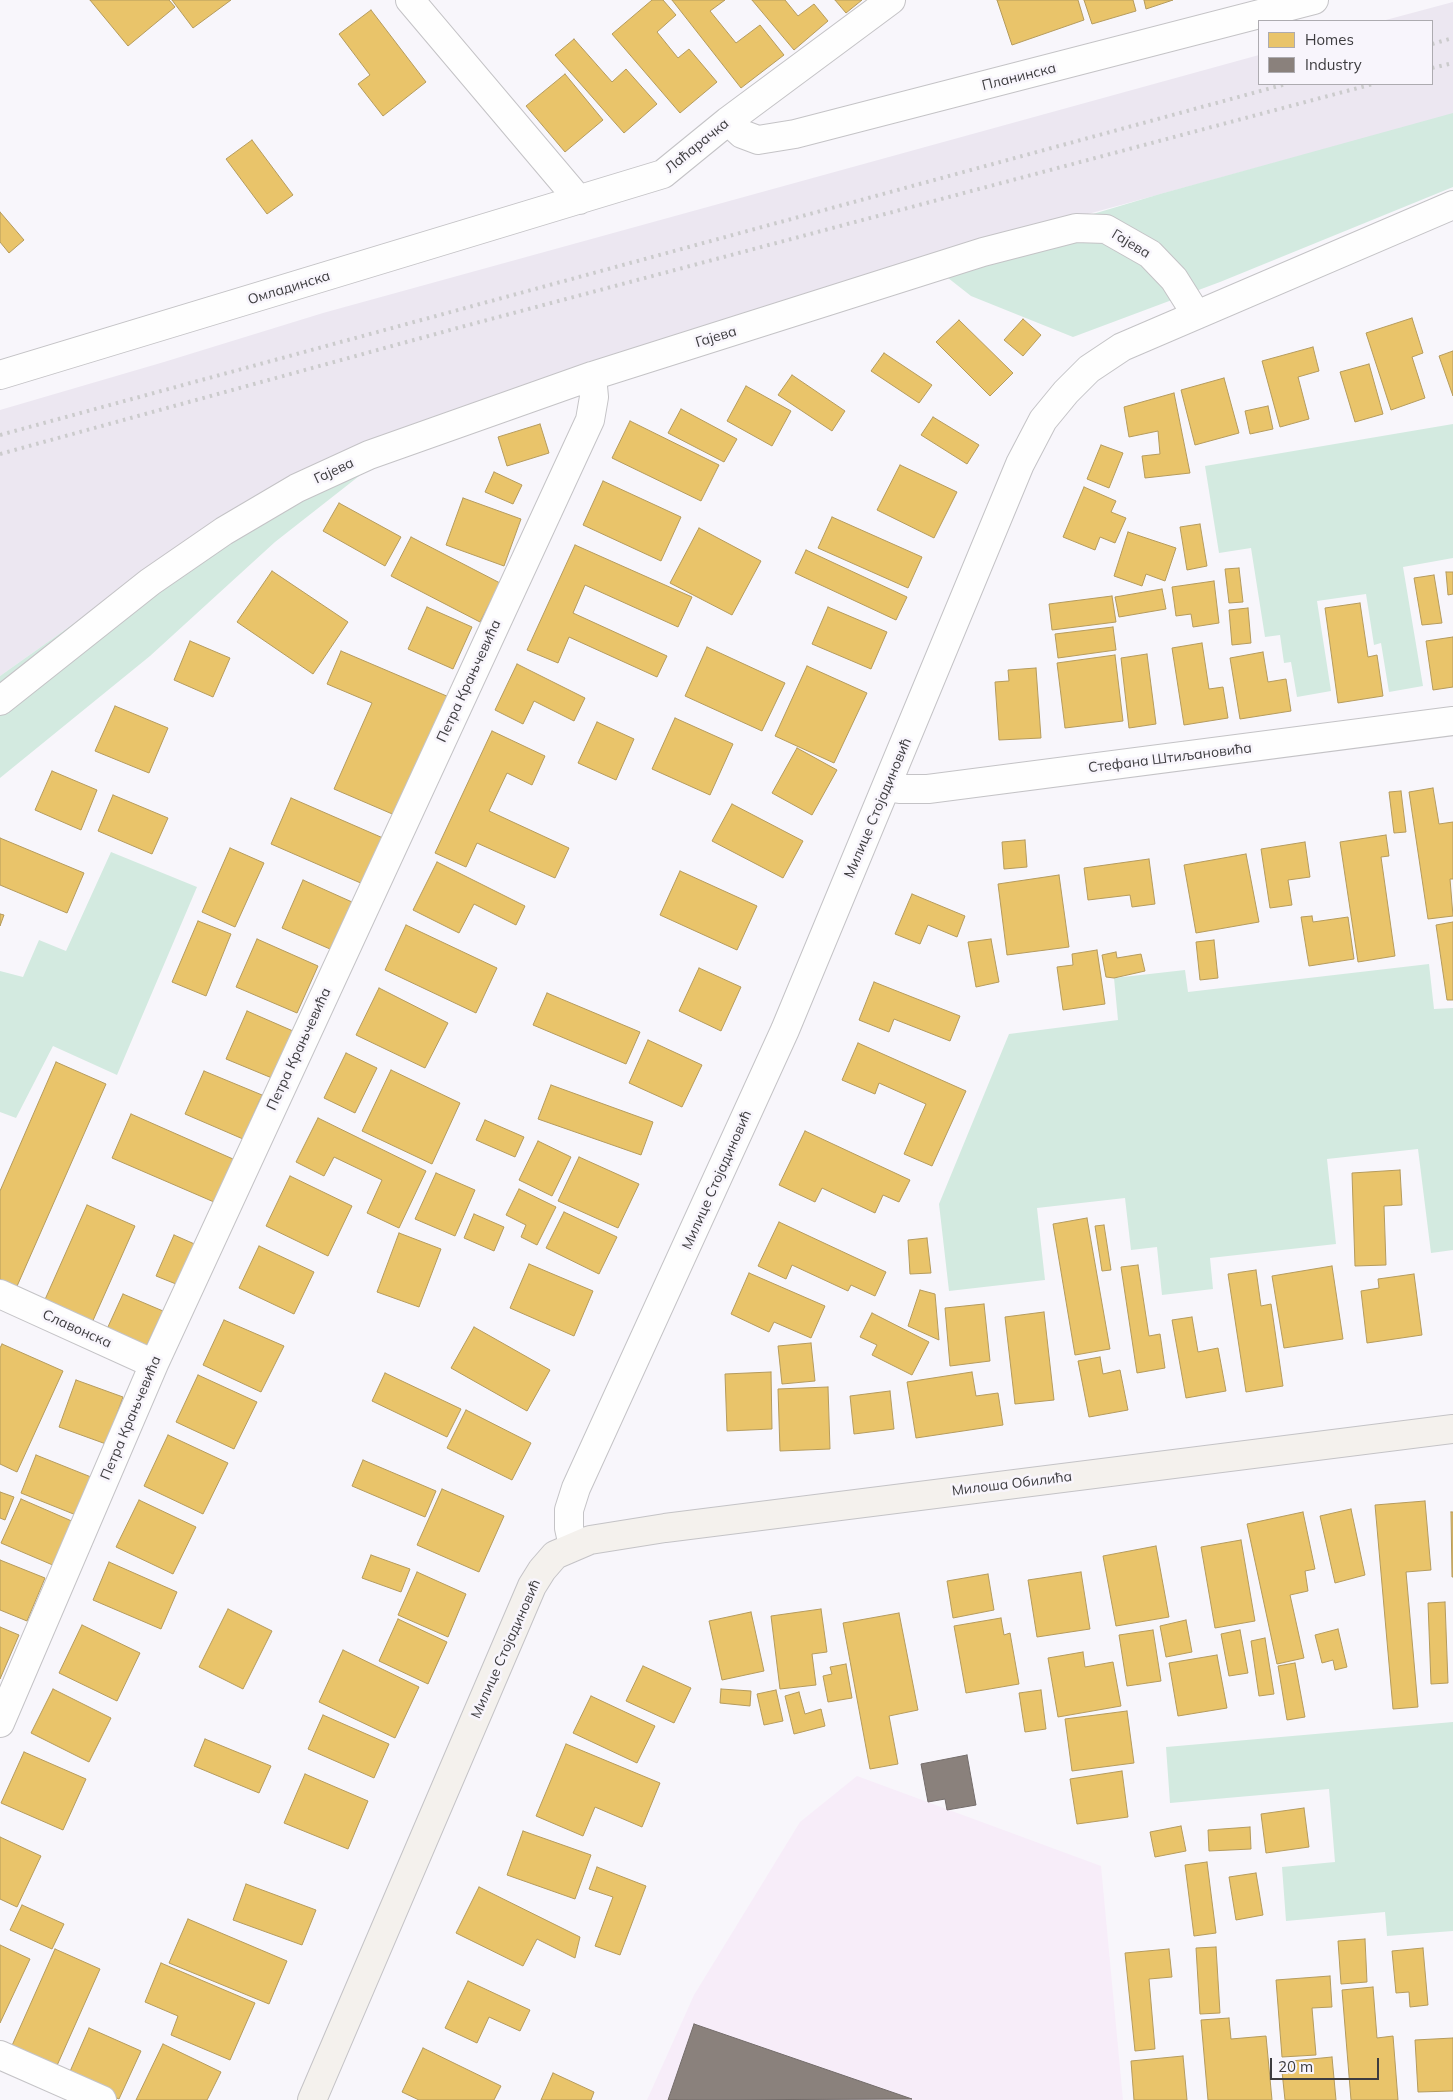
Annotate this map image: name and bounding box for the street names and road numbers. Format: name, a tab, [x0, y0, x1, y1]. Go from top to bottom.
street label: Планинска	[980, 60, 1058, 94]
street label: Лаћарачка	[662, 115, 732, 177]
street label: Гајева	[1109, 226, 1153, 262]
street label: Омладинска	[246, 267, 332, 309]
street label: Гајева	[693, 323, 739, 351]
street label: Гајева	[311, 455, 357, 487]
street label: Петра Крањчевића	[433, 617, 505, 745]
street label: Милице Стојадиновић	[841, 735, 915, 881]
street label: Стефана Штиљановића	[1087, 740, 1253, 776]
street label: Петра Крањчевића	[263, 985, 335, 1113]
street label: Милице Стојадиновић	[679, 1108, 755, 1252]
street label: Славонска	[40, 1306, 114, 1352]
street label: Петра Крањчевића	[97, 1353, 165, 1483]
street label: Милоша Обилића	[951, 1468, 1073, 1500]
street label: Милице Стојадиновић	[468, 1577, 544, 1721]

